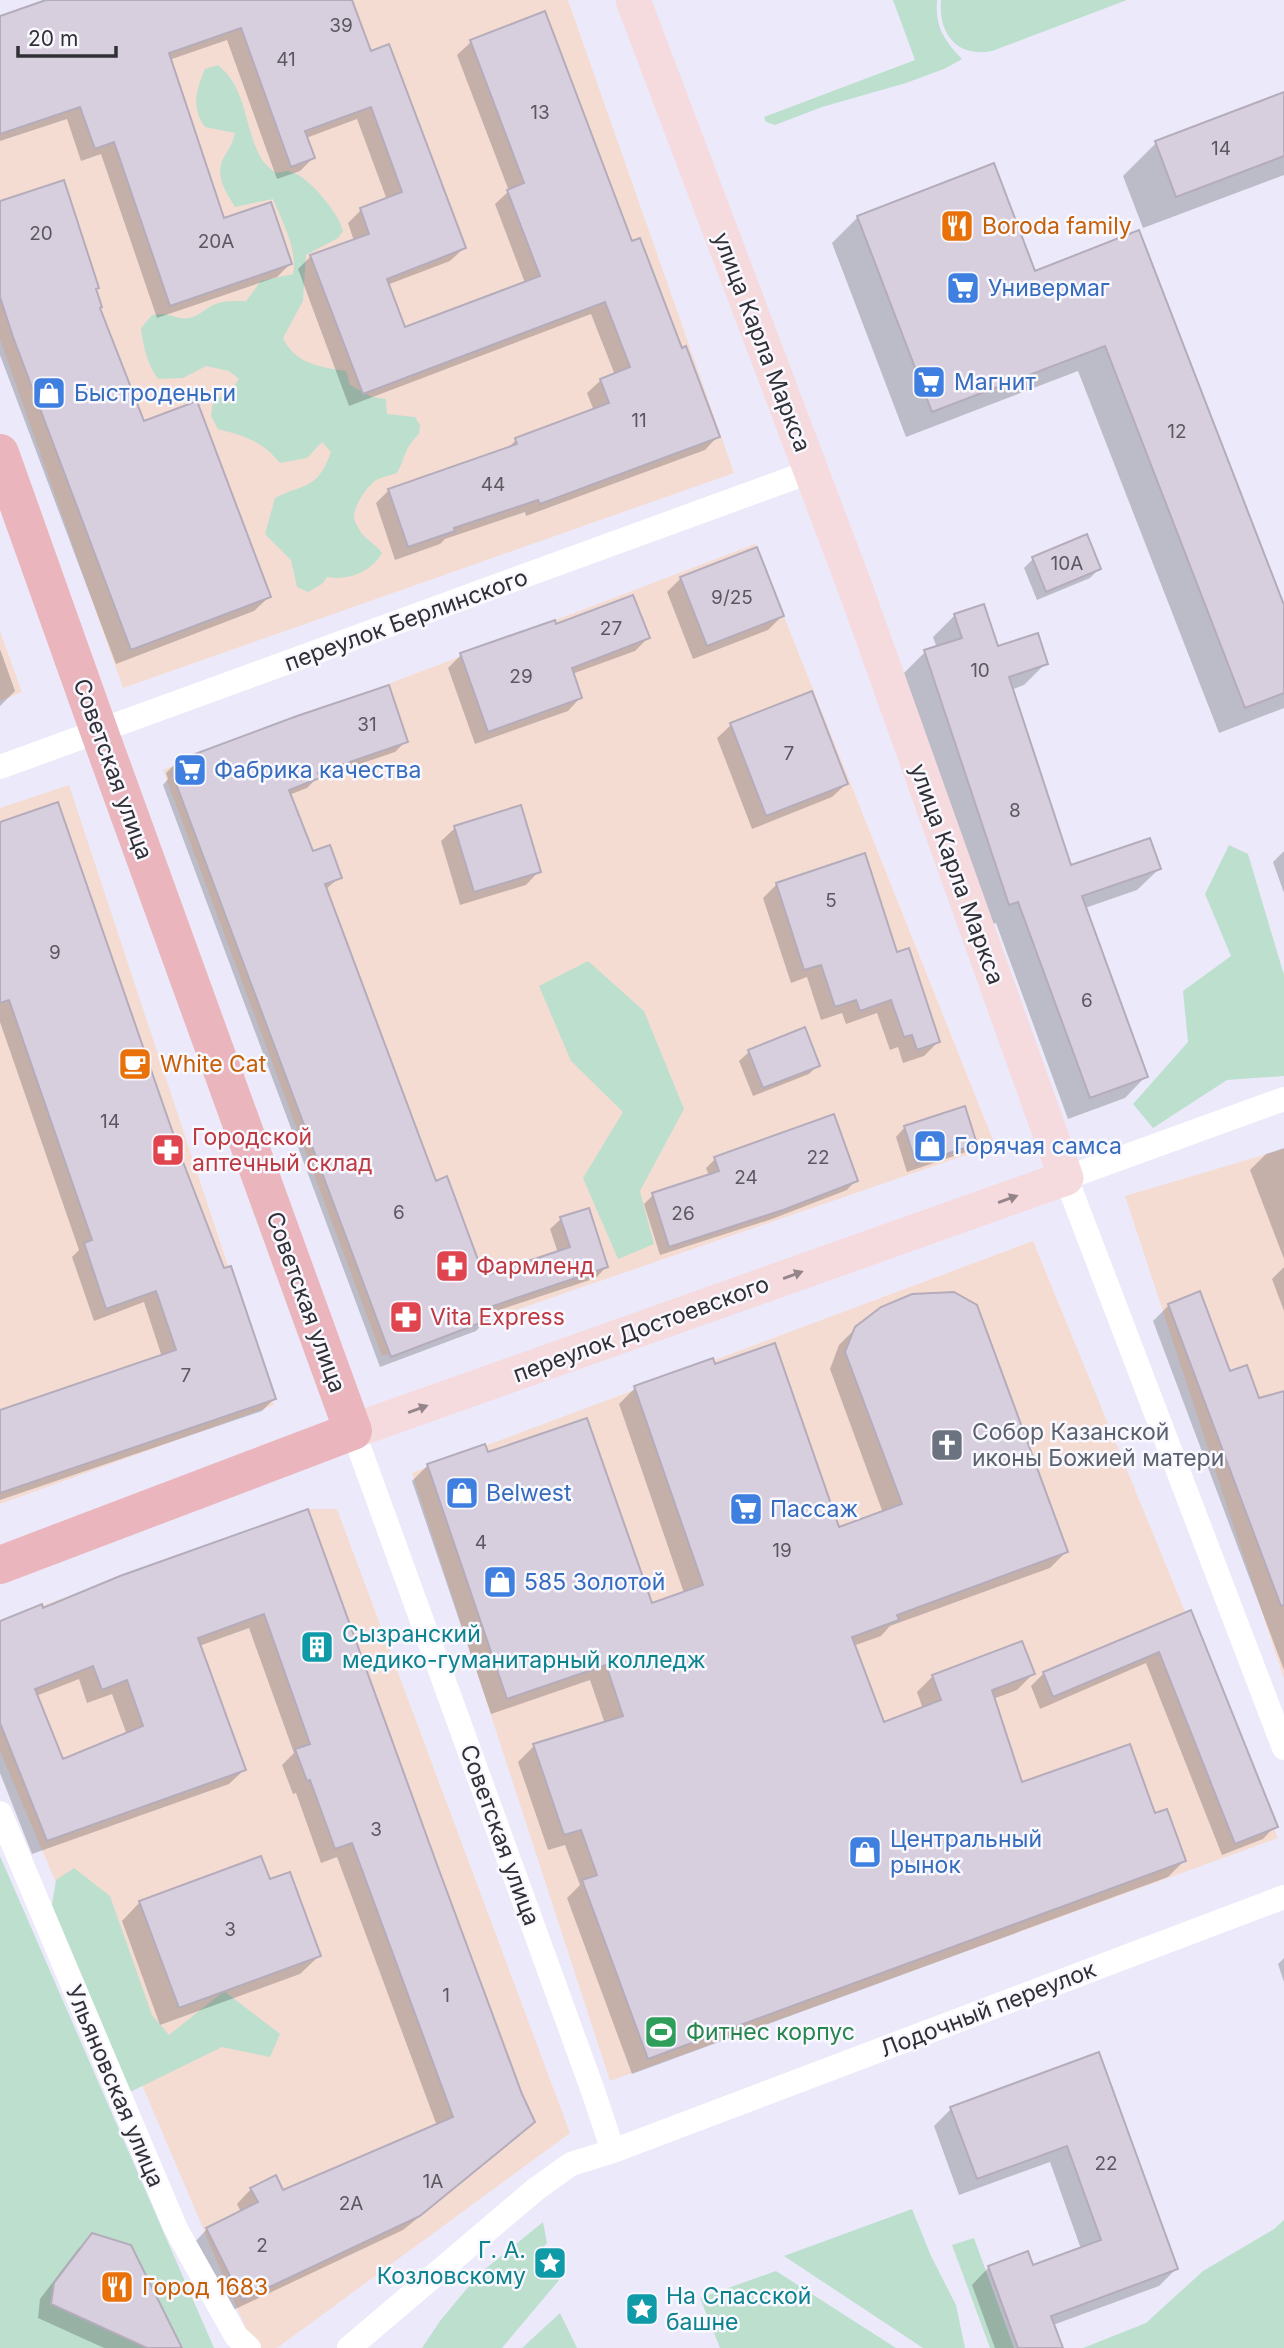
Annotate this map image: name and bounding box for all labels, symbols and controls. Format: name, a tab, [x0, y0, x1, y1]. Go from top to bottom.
scale bar	[18, 14, 116, 58]
house number: 39	[329, 14, 353, 37]
text: 20 m	[28, 26, 78, 51]
house number: 41	[276, 48, 296, 71]
house number: 13	[530, 101, 550, 124]
house number: 14	[1211, 137, 1231, 160]
restaurant icon: Boroda family	[938, 207, 976, 245]
place label: Boroda family	[982, 212, 1132, 240]
house number: 20	[29, 222, 53, 245]
street label: улица Карла Маркса	[707, 228, 817, 456]
house number: 20А	[198, 230, 234, 253]
supermarket icon: Универмаг	[944, 269, 982, 307]
place label: Универмаг	[988, 274, 1110, 302]
supermarket icon: Магнит	[910, 363, 948, 401]
place label: Магнит	[954, 368, 1036, 396]
shop icon: Быстроденьги	[30, 374, 68, 412]
place label: Быстроденьги	[74, 379, 236, 407]
house number: 11	[631, 409, 647, 432]
house number: 12	[1167, 420, 1187, 443]
house number: 44	[481, 473, 505, 496]
house number: 10А	[1051, 552, 1083, 575]
street label: переулок Берлинского	[280, 563, 532, 677]
house number: 9/25	[711, 586, 753, 609]
house number: 27	[600, 617, 622, 640]
house number: 10	[970, 659, 990, 682]
house number: 29	[509, 665, 533, 688]
street label: Советская улица	[67, 675, 159, 863]
house number: 31	[357, 713, 377, 736]
house number: 7	[784, 742, 794, 765]
supermarket icon: Фабрика качества	[171, 751, 209, 789]
place label: Фабрика качества	[214, 756, 421, 784]
street label: улица Карла Маркса	[904, 760, 1010, 988]
house number: 8	[1009, 799, 1021, 822]
house number: 5	[825, 889, 837, 912]
house number: 9	[49, 941, 61, 964]
house number: 6	[1081, 989, 1093, 1012]
cafe icon: White Cat	[116, 1045, 154, 1083]
place label: White Cat	[160, 1050, 267, 1078]
house number: 14	[100, 1110, 120, 1133]
place label: Городской аптечный склад	[192, 1123, 373, 1177]
shop icon: Горячая самса	[911, 1127, 949, 1165]
pharmacy icon: Городской аптечный склад	[149, 1131, 187, 1169]
place label: Горячая самса	[954, 1132, 1122, 1160]
house number: 22	[806, 1146, 830, 1169]
house number: 24	[734, 1166, 758, 1189]
one-way arrow	[997, 1193, 1018, 1204]
house number: 6	[393, 1201, 405, 1224]
house number: 26	[671, 1202, 695, 1225]
street label: Советская улица	[260, 1208, 352, 1396]
pharmacy icon: Фармленд	[433, 1247, 471, 1285]
place label: Фармленд	[476, 1252, 594, 1280]
one-way arrow	[783, 1269, 804, 1280]
street label: переулок Достоевского	[509, 1270, 773, 1388]
pharmacy icon: Vita Express	[387, 1298, 425, 1336]
place label: Vita Express	[430, 1303, 565, 1331]
house number: 7	[181, 1364, 191, 1387]
one-way arrow	[407, 1403, 428, 1414]
place label: Собор Казанской иконы Божией матери	[972, 1418, 1224, 1472]
church icon: Собор Казанской иконы Божией матери	[928, 1426, 966, 1464]
shop icon: Belwest	[443, 1474, 481, 1512]
place label: Belwest	[486, 1479, 572, 1507]
supermarket icon: Пассаж	[727, 1490, 765, 1528]
place label: Пассаж	[770, 1495, 858, 1523]
house number: 4	[475, 1531, 487, 1554]
house number: 19	[772, 1539, 792, 1562]
shop icon: 585 Золотой	[481, 1563, 519, 1601]
place label: 585 Золотой	[524, 1568, 665, 1596]
place label: Сызранский медико-гуманитарный колледж	[342, 1620, 706, 1674]
building icon: Сызранский медико-гуманитарный колледж	[298, 1628, 336, 1666]
street label: Советская улица	[454, 1741, 546, 1929]
house number: 3	[370, 1818, 382, 1841]
place label: Центральный рынок	[890, 1825, 1042, 1879]
shop icon: Центральный рынок	[846, 1833, 884, 1871]
house number: 3	[224, 1918, 236, 1941]
street label: Лодочный переулок	[876, 1955, 1100, 2063]
street label: Ульяновская улица	[60, 1981, 170, 2191]
house number: 1	[442, 1984, 450, 2007]
sports icon: Фитнес корпус	[642, 2013, 680, 2051]
place label: Фитнес корпус	[686, 2018, 855, 2046]
house number: 22	[1094, 2152, 1118, 2175]
house number: 1А	[423, 2170, 443, 2193]
house number: 2А	[339, 2192, 363, 2215]
house number: 2	[256, 2234, 268, 2257]
place label: Г. А. Козловскому	[377, 2236, 526, 2290]
place icon: Г. А. Козловскому	[531, 2244, 569, 2282]
restaurant icon: Город 1683	[98, 2268, 136, 2306]
place label: Город 1683	[142, 2273, 268, 2301]
place label: На Спасской башне	[666, 2282, 811, 2336]
place icon: На Спасской башне	[623, 2290, 661, 2328]

